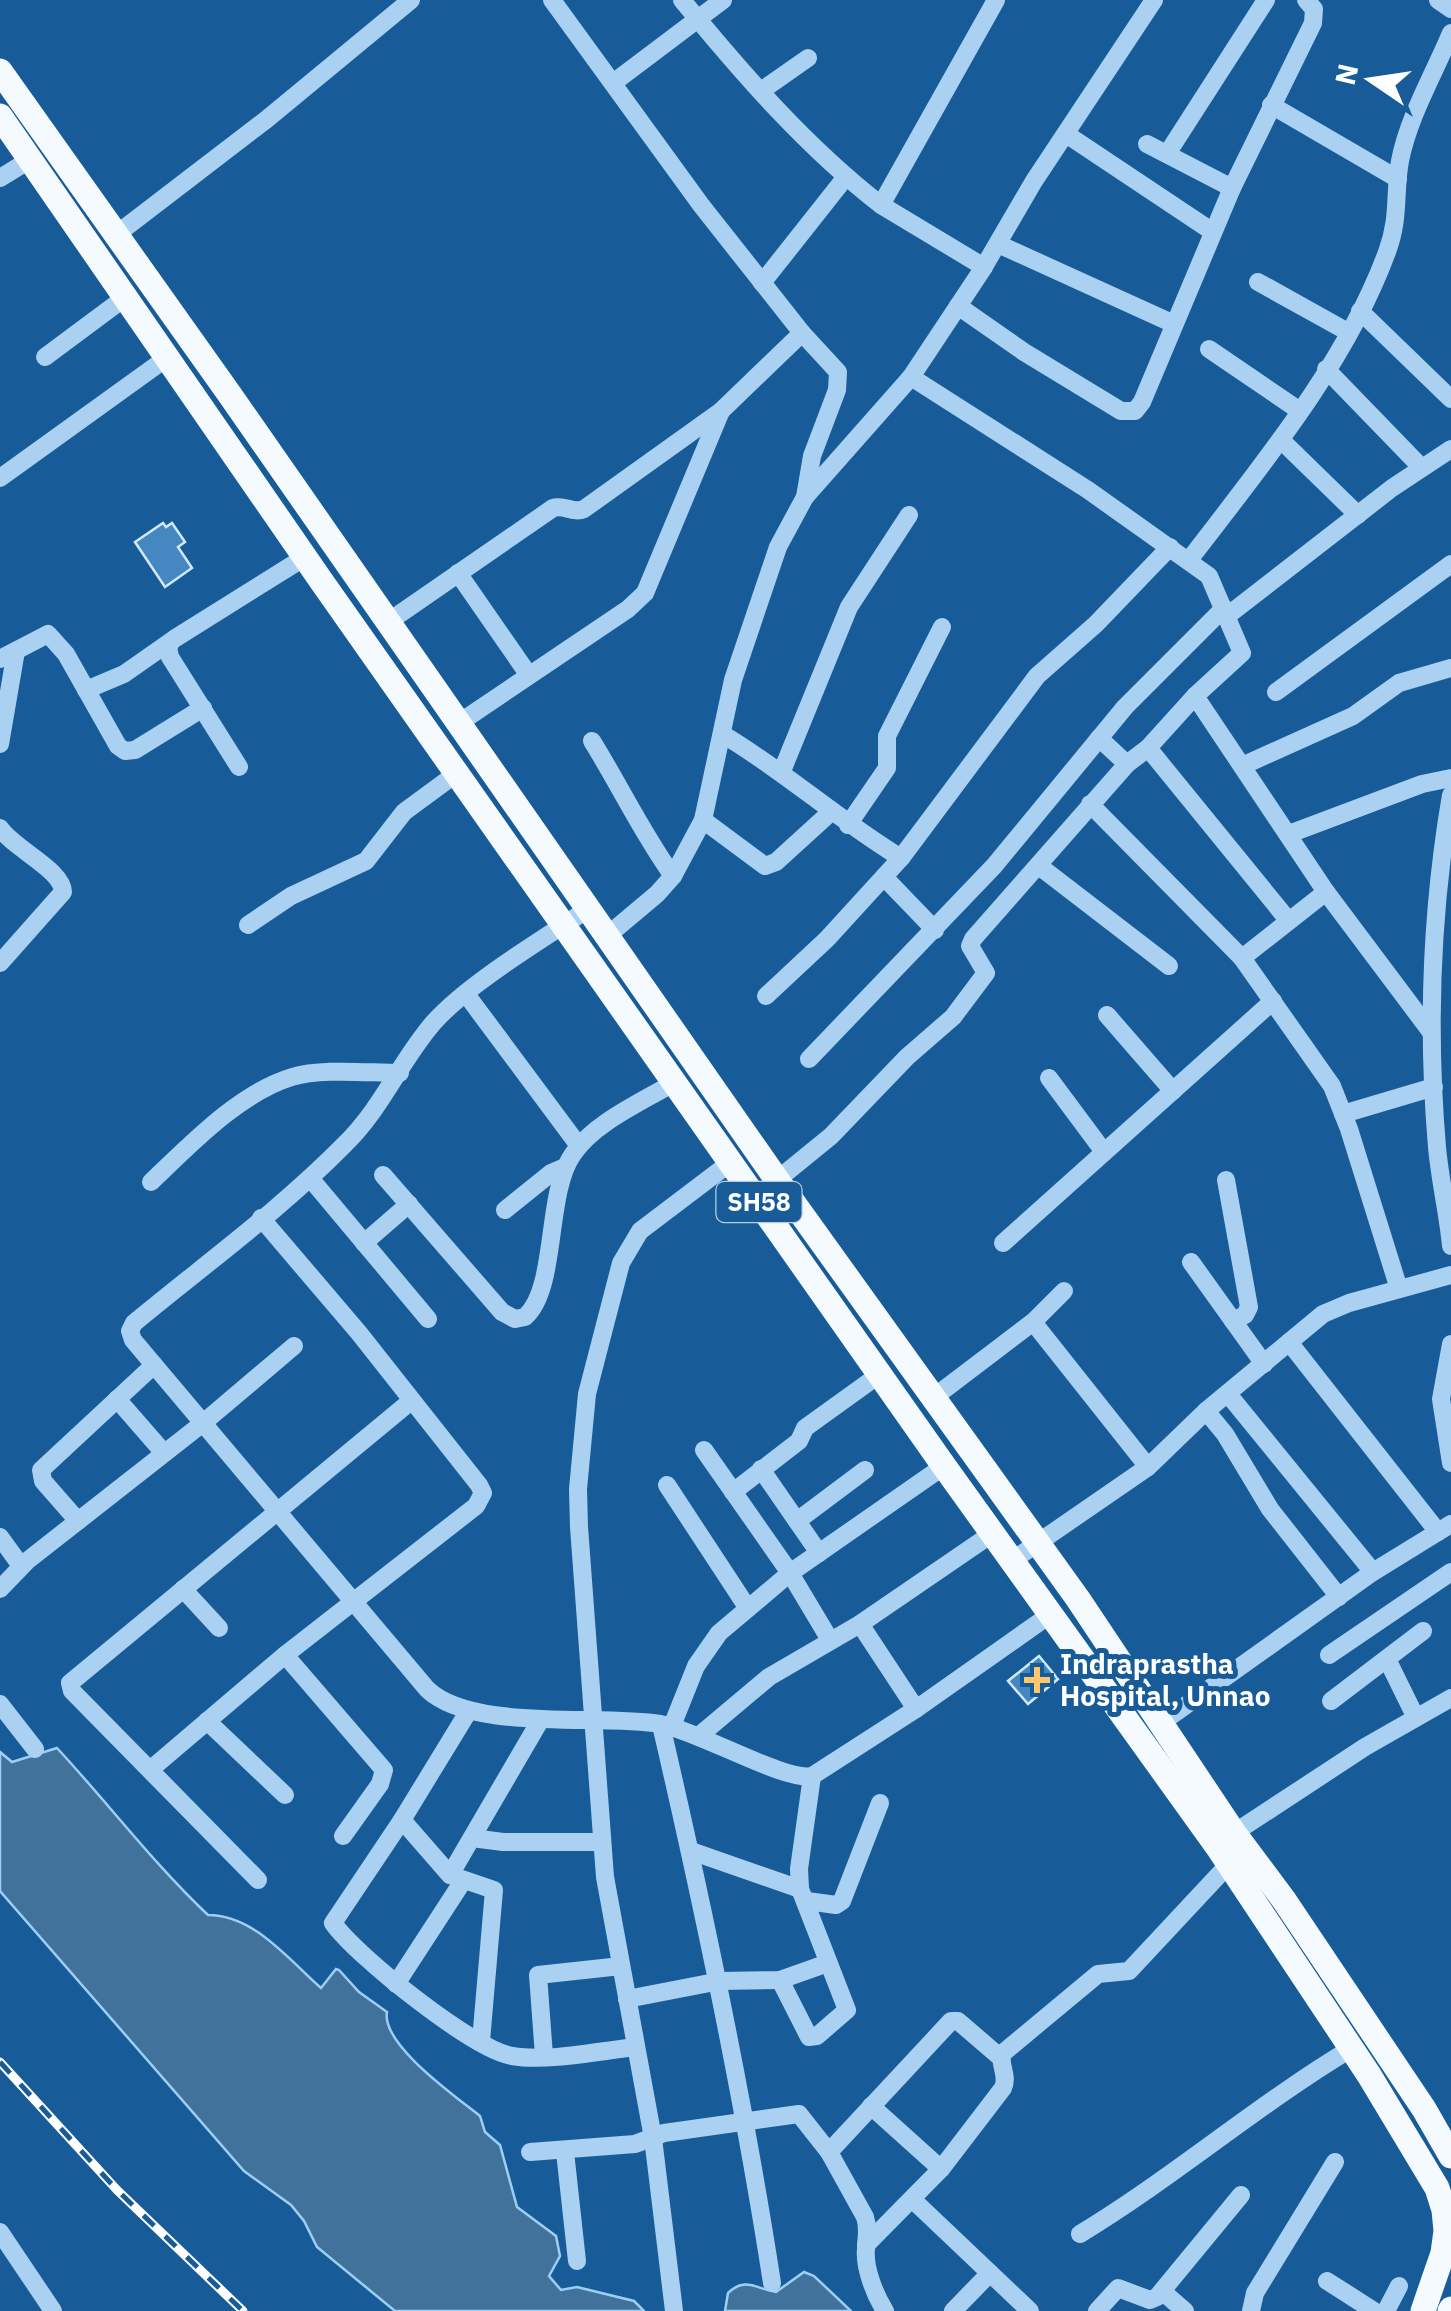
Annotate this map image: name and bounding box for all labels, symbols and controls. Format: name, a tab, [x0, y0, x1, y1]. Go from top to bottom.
north arrow	[1321, 30, 1421, 130]
text: N	[1326, 60, 1366, 88]
road number: SH58	[716, 1182, 802, 1222]
place label: Indraprastha Hospital, Unnao	[1060, 1645, 1270, 1714]
marker: Indraprastha Hospital, Unnao	[1024, 1667, 1050, 1693]

